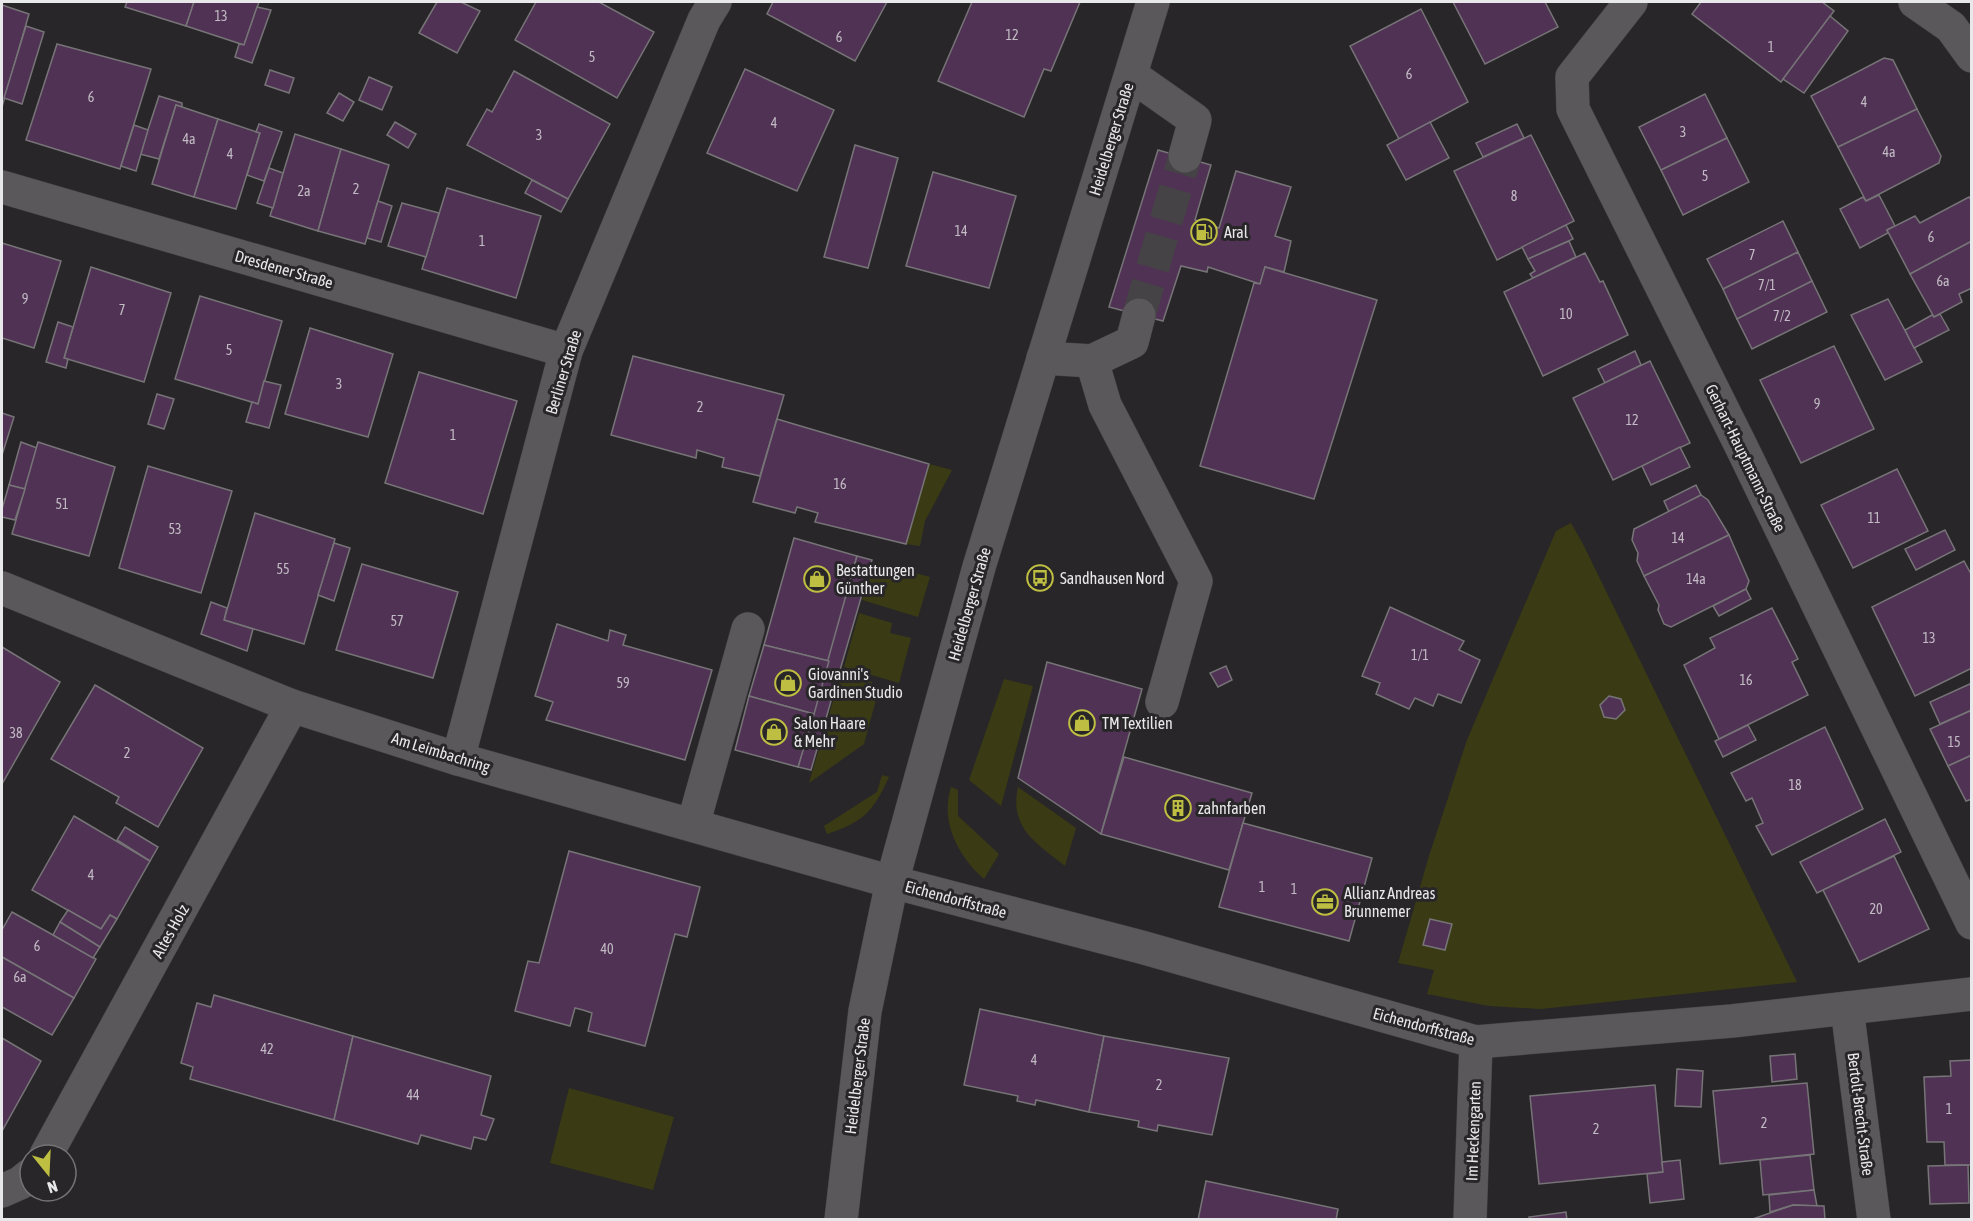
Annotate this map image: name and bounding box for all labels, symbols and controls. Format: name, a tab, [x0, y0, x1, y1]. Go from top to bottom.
house number: 13	[214, 8, 228, 24]
house number: 12	[1005, 27, 1019, 43]
house number: 6	[836, 29, 843, 45]
house number: 1	[1768, 39, 1774, 55]
house number: 5	[589, 49, 595, 65]
house number: 6	[1406, 66, 1413, 82]
street label: Heidelberger Straße	[1085, 80, 1138, 198]
house number: 6	[88, 89, 95, 105]
house number: 4	[1861, 94, 1868, 110]
house number: 4	[771, 115, 778, 131]
house number: 3	[1680, 124, 1686, 140]
house number: 3	[536, 127, 542, 143]
house number: 4a	[182, 131, 196, 147]
house number: 4a	[1882, 144, 1896, 160]
house number: 4	[227, 146, 234, 162]
house number: 5	[1702, 168, 1708, 184]
house number: 2	[353, 181, 359, 197]
house number: 2a	[297, 183, 311, 199]
house number: 8	[1511, 188, 1518, 204]
fuel station icon: Aral	[1189, 217, 1219, 247]
house number: 14	[954, 223, 968, 239]
place label: Aral	[1224, 223, 1249, 241]
house number: 6	[1928, 229, 1935, 245]
house number: 1	[479, 233, 485, 249]
street label: Dresdener Straße	[233, 246, 335, 292]
house number: 7	[1749, 247, 1755, 263]
house number: 6a	[1936, 273, 1950, 289]
house number: 7/1	[1758, 277, 1776, 293]
house number: 9	[22, 291, 28, 307]
house number: 7	[119, 302, 125, 318]
house number: 10	[1559, 306, 1573, 322]
house number: 7/2	[1773, 308, 1791, 324]
street label: Berliner Straße	[542, 328, 584, 416]
house number: 5	[226, 342, 232, 358]
house number: 3	[336, 376, 342, 392]
street label: Gerhart-Hauptmann-Straße	[1702, 381, 1790, 535]
house number: 9	[1814, 396, 1820, 412]
house number: 2	[697, 399, 703, 415]
house number: 12	[1625, 412, 1639, 428]
house number: 1	[450, 427, 456, 443]
house number: 16	[833, 476, 847, 492]
house number: 51	[55, 496, 69, 512]
house number: 11	[1867, 510, 1881, 526]
house number: 53	[168, 521, 182, 537]
house number: 14	[1671, 530, 1685, 546]
street label: Heidelberger Straße	[944, 545, 995, 663]
house number: 55	[276, 561, 290, 577]
place label: Bestattungen Günther	[836, 561, 915, 597]
bus stop icon: Sandhausen Nord	[1025, 563, 1055, 593]
shop icon: Bestattungen Günther	[802, 564, 832, 594]
place label: Sandhausen Nord	[1060, 569, 1165, 587]
house number: 14a	[1686, 571, 1706, 587]
house number: 57	[390, 613, 404, 629]
house number: 13	[1922, 630, 1936, 646]
house number: 1/1	[1411, 647, 1429, 663]
place label: Giovanni's Gardinen Studio	[808, 665, 903, 701]
shop icon: Giovanni's Gardinen Studio	[773, 668, 803, 698]
house number: 16	[1739, 672, 1753, 688]
house number: 59	[616, 675, 630, 691]
shop icon: TM Textilien	[1067, 708, 1097, 738]
place label: Salon Haare & Mehr	[794, 714, 866, 750]
place label: TM Textilien	[1102, 714, 1173, 732]
shop icon: Salon Haare & Mehr	[759, 717, 789, 747]
house number: 38	[9, 725, 23, 741]
street label: Am Leimbachring	[389, 728, 492, 777]
house number: 15	[1947, 734, 1961, 750]
house number: 2	[124, 745, 130, 761]
house number: 18	[1788, 777, 1802, 793]
building icon: zahnfarben	[1163, 793, 1193, 823]
place label: zahnfarben	[1198, 799, 1266, 817]
house number: 4	[88, 867, 95, 883]
street label: Eichendorffstraße	[903, 877, 1009, 921]
house number: 1	[1259, 879, 1265, 895]
house number: 1	[1291, 881, 1297, 897]
place label: Allianz Andreas Brunnemer	[1344, 884, 1436, 920]
office icon: Allianz Andreas Brunnemer	[1310, 887, 1340, 917]
street label: Altes Holz	[148, 901, 192, 961]
house number: 20	[1869, 901, 1883, 917]
house number: 6	[34, 938, 41, 954]
house number: 40	[600, 941, 614, 957]
house number: 6a	[13, 969, 27, 985]
street label: Eichendorffstraße	[1371, 1004, 1477, 1048]
street label: Heidelberger Straße	[841, 1017, 874, 1135]
house number: 42	[260, 1041, 274, 1057]
street label: Bertolt-Brecht-Straße	[1845, 1051, 1877, 1177]
house number: 4	[1031, 1052, 1038, 1068]
house number: 2	[1156, 1077, 1162, 1093]
street label: Im Heckengarten	[1462, 1081, 1485, 1181]
house number: 44	[406, 1087, 420, 1103]
house number: 1	[1946, 1101, 1952, 1117]
house number: 2	[1761, 1115, 1767, 1131]
house number: 2	[1593, 1121, 1599, 1137]
north arrow	[18, 1143, 78, 1203]
text: N	[45, 1177, 60, 1197]

